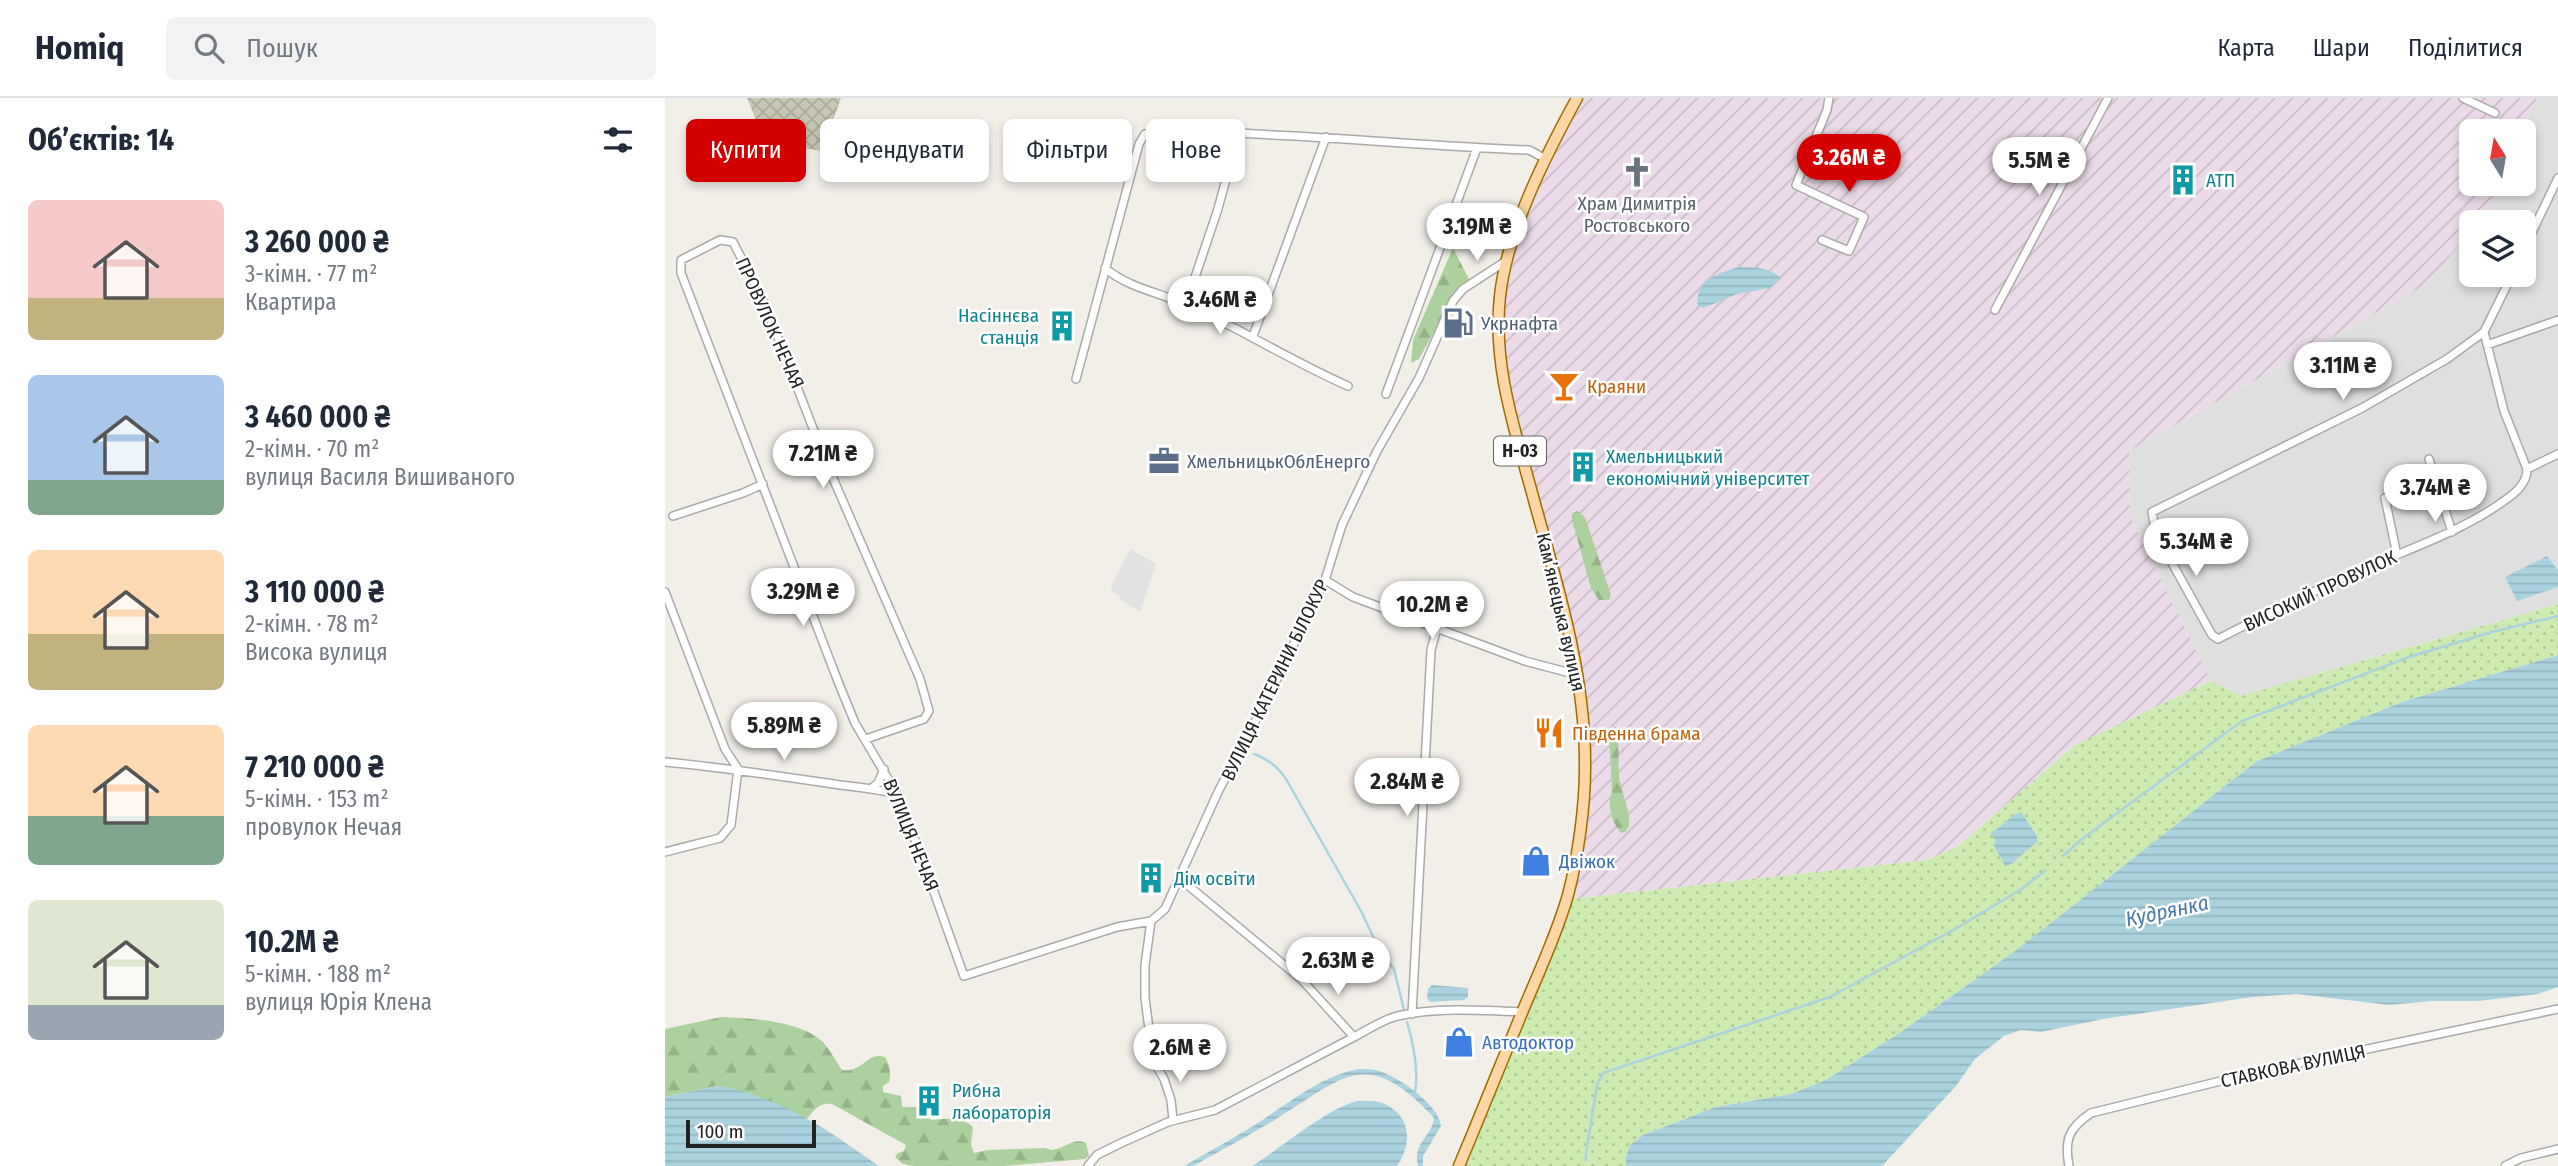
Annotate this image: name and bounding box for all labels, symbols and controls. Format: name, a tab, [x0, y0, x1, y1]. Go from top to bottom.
search box	[166, 17, 656, 80]
text: Homiq	[35, 28, 124, 68]
icon: search	[190, 29, 228, 67]
text: Пошук	[246, 33, 318, 64]
text: Карта	[2217, 34, 2275, 62]
text: Шари	[2313, 34, 2370, 62]
text: Поділитися	[2408, 34, 2523, 62]
chip: Купити	[686, 119, 806, 182]
chip: Орендувати	[820, 119, 989, 182]
chip: Фільтри	[1003, 119, 1132, 182]
chip: Нове	[1146, 119, 1245, 182]
north arrow	[2459, 119, 2536, 196]
map controls	[2459, 119, 2536, 287]
icon: filters	[599, 121, 637, 159]
text: Об’єктів: 14	[28, 122, 174, 158]
pin: 3.26M ₴	[1784, 134, 1914, 194]
pin: 5.5M ₴	[1982, 138, 2096, 197]
text: 3.26M ₴	[1813, 143, 1885, 171]
text: 5.5M ₴	[2008, 146, 2070, 174]
church icon: Храм Димитрія Ростовського	[1620, 155, 1654, 189]
building icon: АТП	[2166, 163, 2200, 197]
place label: АТП	[2206, 169, 2235, 192]
place label: Храм Димитрія Ростовського	[1577, 192, 1697, 237]
pin: 3.19M ₴	[1412, 204, 1542, 263]
button: layers	[2459, 210, 2536, 287]
text: 3.19M ₴	[1443, 212, 1511, 240]
text: 3 260 000 ₴	[245, 224, 389, 260]
icon: home	[84, 228, 168, 312]
street label: ПРОВУЛОК НЕЧАЯ	[731, 254, 809, 392]
text: 3-кімн. · 77 m²	[245, 260, 377, 288]
pin: 3.46M ₴	[1155, 276, 1285, 336]
text: 3.46M ₴	[1183, 285, 1257, 313]
text: Квартира	[245, 288, 337, 316]
place label: Насіннєва станція	[958, 304, 1039, 349]
fuel station icon: Укрнафта	[1441, 306, 1475, 340]
building icon: Насіннєва станція	[1045, 309, 1079, 343]
place label: Укрнафта	[1480, 312, 1558, 335]
pin: 3.11M ₴	[2278, 342, 2408, 402]
text: 3.11M ₴	[2310, 351, 2376, 379]
bar icon: Краяни	[1547, 369, 1581, 403]
place label: Краяни	[1587, 375, 1646, 398]
text: 3 460 000 ₴	[245, 399, 390, 435]
icon: home	[84, 403, 168, 487]
pin: 7.21M ₴	[758, 430, 888, 490]
text: 2-кімн. · 70 m²	[245, 435, 379, 463]
road number: Н-03	[1494, 436, 1546, 466]
text: 7.21M ₴	[789, 439, 857, 467]
office icon: ХмельницькОблЕнерго	[1147, 444, 1181, 478]
place label: Хмельницький економічний університет	[1606, 445, 1810, 490]
place label: ХмельницькОблЕнерго	[1187, 450, 1370, 473]
building icon: Хмельницький економічний університет	[1566, 450, 1600, 484]
text: вулиця Василя Вишиваного	[245, 463, 515, 491]
pin: 3.74M ₴	[2370, 464, 2500, 524]
text: 3.74M ₴	[2400, 473, 2470, 501]
pin: 5.34M ₴	[2131, 518, 2261, 578]
text: 5.34M ₴	[2159, 527, 2233, 555]
street label: Камʼянецька вулиця	[1532, 530, 1590, 694]
street label: ВИСОКИЙ ПРОВУЛОК	[2240, 545, 2400, 637]
pin: 3.29M ₴	[738, 568, 868, 628]
text: 3 110 000 ₴	[245, 574, 384, 610]
street label: ВУЛИЦЯ КАТЕРИНИ БІЛОКУР	[1216, 576, 1334, 784]
text: 3.29M ₴	[767, 577, 839, 605]
icon: home	[84, 578, 168, 662]
pin: 10.2M ₴	[1367, 582, 1497, 641]
text: 10.2M ₴	[1396, 590, 1468, 618]
text: 2-кімн. · 78 m²	[245, 610, 379, 638]
text: Висока вулиця	[245, 638, 388, 666]
pin: 5.89M ₴	[719, 702, 849, 762]
text: 5.89M ₴	[747, 711, 821, 739]
restaurant icon: Південна брама	[1532, 716, 1566, 750]
place label: Південна брама	[1572, 722, 1701, 745]
text: 7 210 000 ₴	[245, 749, 384, 785]
icon: home	[84, 753, 168, 837]
pin: 2.84M ₴	[1342, 758, 1472, 818]
text: 2.84M ₴	[1370, 767, 1444, 795]
street label: ВУЛИЦЯ НЕЧАЯ	[878, 775, 944, 895]
text: 5-кімн. · 153 m²	[245, 785, 388, 813]
text: провулок Нечая	[245, 813, 402, 841]
shop icon: Двіжок	[1519, 844, 1553, 878]
place label: Двіжок	[1558, 850, 1615, 873]
building icon: Дім освіти	[1134, 861, 1168, 895]
place label: Дім освіти	[1173, 867, 1256, 890]
water label: Кудрянка	[2123, 890, 2211, 932]
text: 10.2M ₴	[245, 924, 339, 960]
icon: home	[84, 928, 168, 1012]
pin: 2.63M ₴	[1273, 937, 1403, 997]
text: 2.63M ₴	[1302, 946, 1374, 974]
text: 5-кімн. · 188 m²	[245, 960, 391, 988]
text: вулиця Юрія Клена	[245, 988, 432, 1016]
pin: 2.6M ₴	[1123, 1024, 1237, 1084]
shop icon: Автодоктор	[1442, 1025, 1476, 1059]
place label: Автодоктор	[1482, 1031, 1574, 1054]
text: 2.6M ₴	[1149, 1033, 1211, 1061]
street label: СТАВКОВА ВУЛИЦЯ	[2218, 1039, 2368, 1093]
place label: Рибна лабораторія	[952, 1079, 1051, 1124]
building icon: Рибна лабораторія	[912, 1084, 946, 1118]
scale bar	[686, 1117, 815, 1149]
text: 100 m	[697, 1120, 743, 1143]

